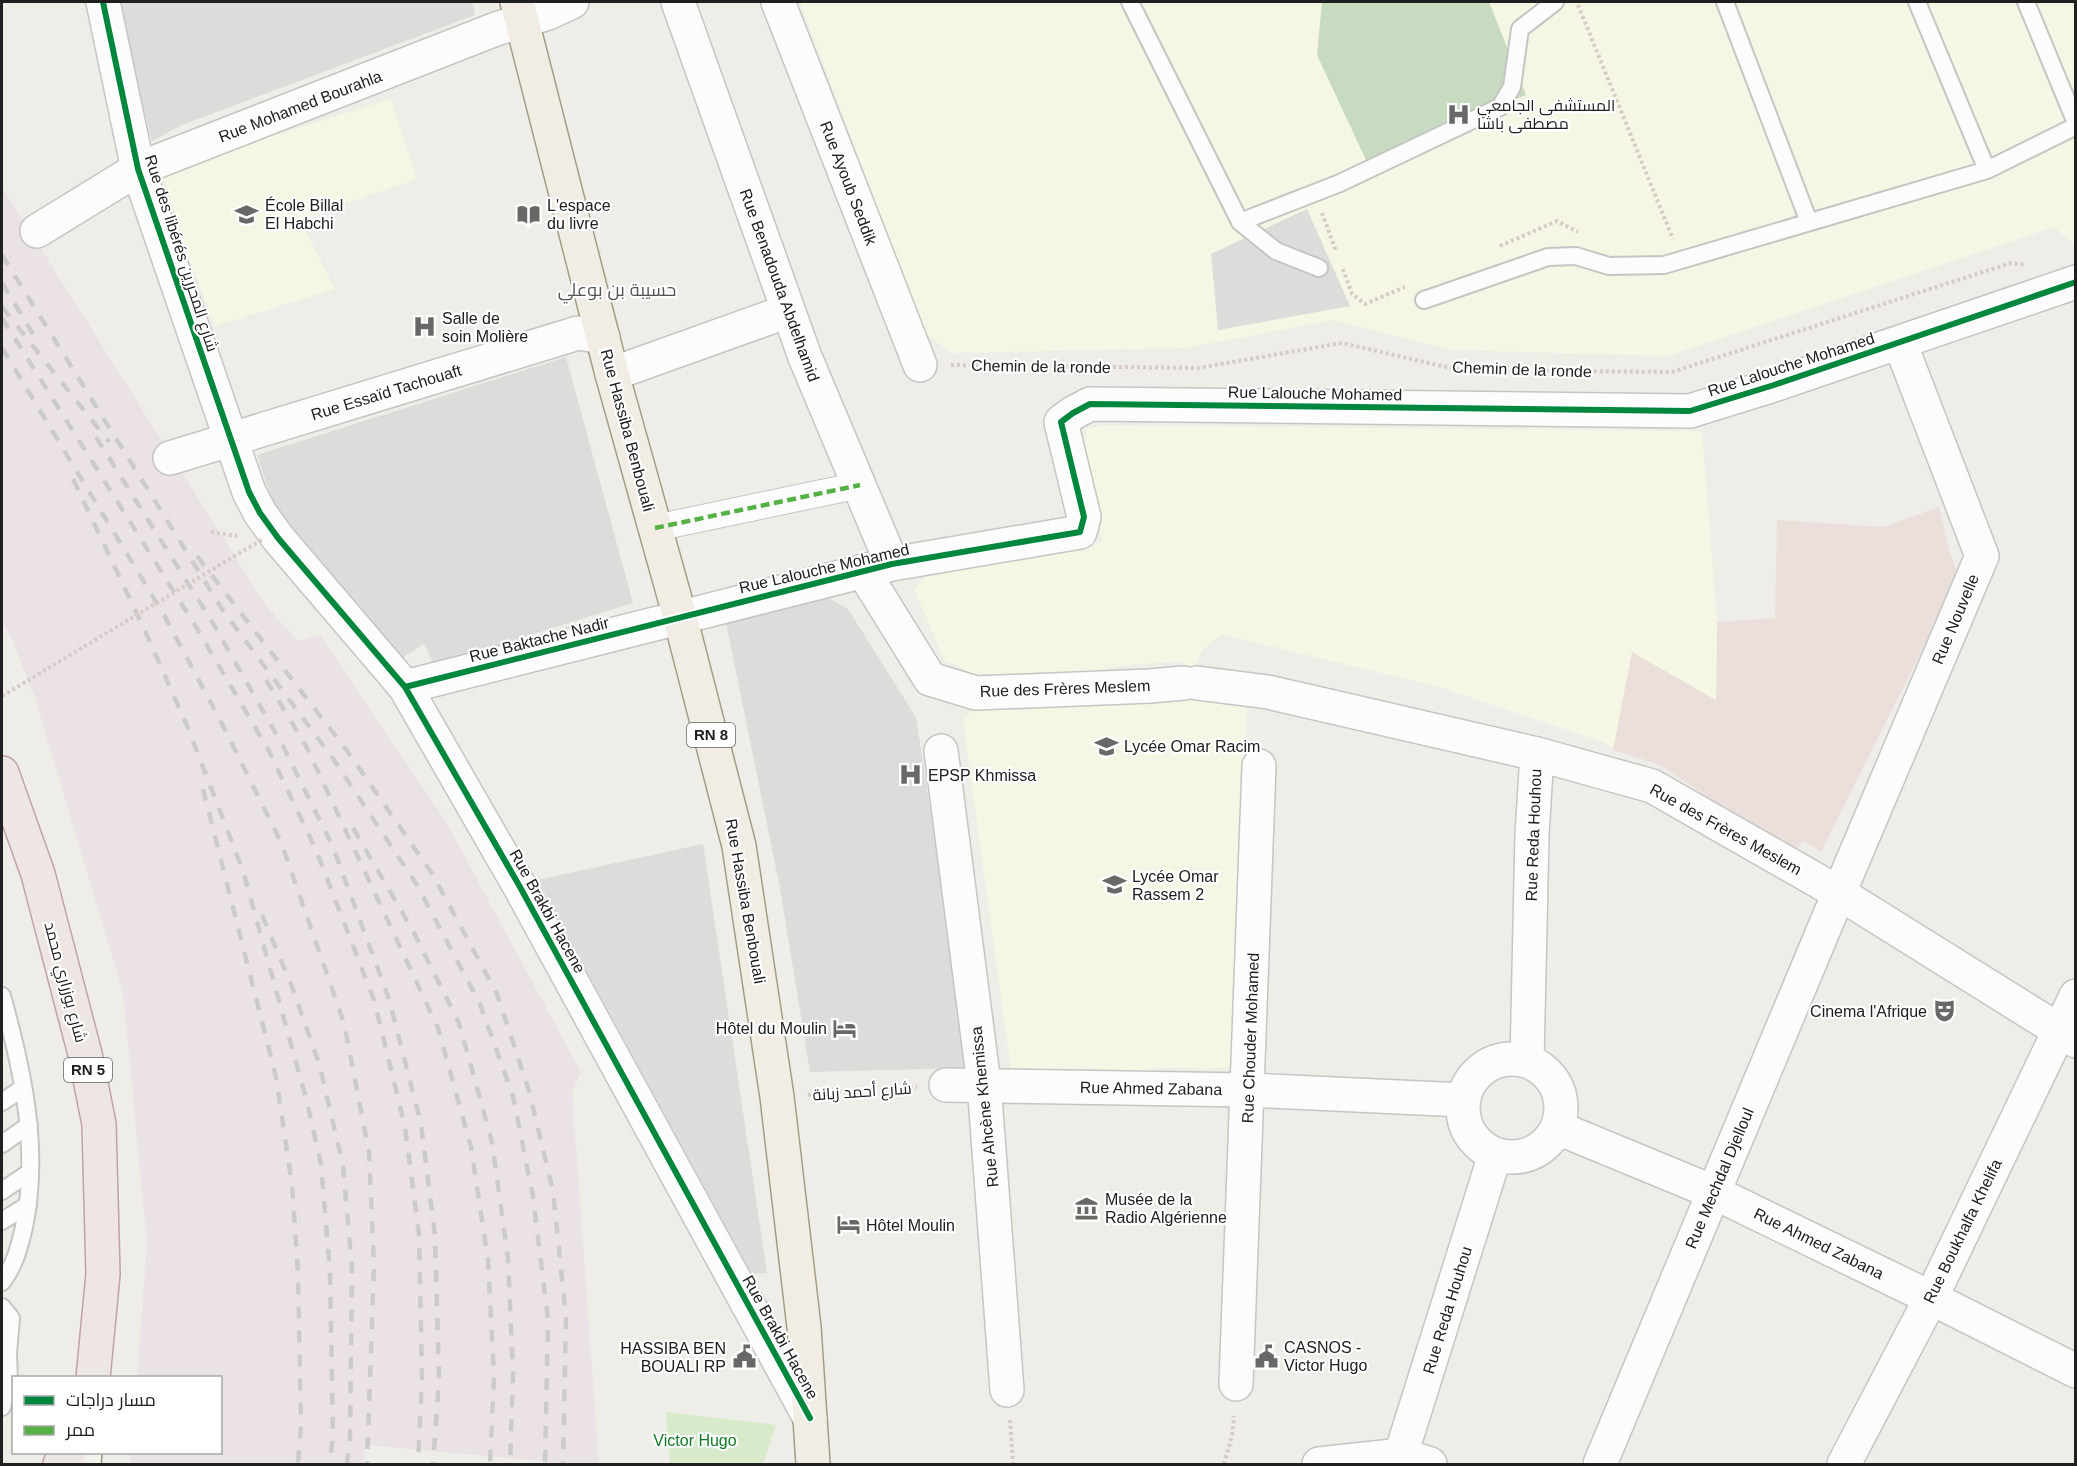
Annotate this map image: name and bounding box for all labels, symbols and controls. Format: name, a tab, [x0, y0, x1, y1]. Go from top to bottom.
street label: Rue Mohamed Bourahla	[216, 67, 384, 145]
place label: المستشفى الجامعي مصطفى باشا	[1477, 97, 1615, 134]
hospital icon: المستشفى الجامعي مصطفى باشا	[1446, 101, 1472, 127]
street label: Rue Ayoub Seddik	[817, 119, 880, 248]
street label: Rue des libérés شارع المحررين	[139, 153, 221, 355]
street label: Rue Benadouda Abdelhamid	[737, 187, 822, 384]
place label: École Billal El Habchi	[265, 196, 343, 232]
place label: L'espace du livre	[547, 197, 611, 232]
school or university icon: École Billal El Habchi	[234, 201, 260, 227]
library icon: L'espace du livre	[516, 201, 542, 227]
district label: حسيبة بن بوعلي	[558, 280, 676, 304]
place label: Salle de soin Molière	[442, 310, 528, 345]
hospital icon: Salle de soin Molière	[411, 314, 437, 340]
street label: Rue Lalouche Mohamed	[1706, 329, 1877, 399]
street label: Rue Hassiba Benbouali	[598, 347, 657, 513]
street label: Chemin de la ronde	[971, 357, 1111, 376]
street label: Chemin de la ronde	[1452, 359, 1592, 380]
street label: Rue Essaïd Tachouaft	[309, 361, 464, 423]
street label: Rue Lalouche Mohamed	[1228, 383, 1402, 404]
street label: Rue Lalouche Mohamed	[737, 541, 911, 596]
street label: Rue Nouvelle	[1929, 572, 1982, 667]
street label: Rue Baktache Nadir	[468, 614, 611, 665]
street label: Rue des Frères Meslem	[979, 677, 1151, 700]
road number: RN 8	[687, 723, 735, 747]
school or university icon: Lycée Omar Racim	[1093, 733, 1119, 759]
place label: Lycée Omar Racim	[1124, 738, 1260, 755]
hospital icon: EPSP Khmissa	[897, 762, 923, 788]
place label: EPSP Khmissa	[928, 767, 1036, 784]
street label: Rue Reda Houhou	[1523, 768, 1544, 902]
street label: Rue des Frères Meslem	[1647, 781, 1805, 878]
street label: Rue Hassiba Benbouali	[723, 817, 768, 985]
street label: Rue Brakbi Hacene	[506, 846, 589, 976]
place label: Lycée Omar Rassem 2	[1132, 868, 1219, 903]
school or university icon: Lycée Omar Rassem 2	[1101, 872, 1127, 898]
street label: شارع بوزراري محمد	[36, 920, 90, 1045]
street label: Rue Chouder Mohamed	[1239, 952, 1262, 1124]
theatre icon: Cinema l'Afrique	[1932, 998, 1958, 1024]
place label: Cinema l'Afrique	[1810, 1003, 1927, 1020]
hotel icon: Hôtel du Moulin	[832, 1015, 858, 1041]
place label: Hôtel du Moulin	[716, 1020, 827, 1037]
street label: Rue Ahcène Khemissa	[968, 1025, 1001, 1188]
road number: RN 5	[64, 1058, 112, 1082]
street label: شارع أحمد زبانة	[812, 1079, 912, 1106]
street label: Rue Ahmed Zabana	[1080, 1079, 1222, 1098]
street label: Rue Mechdal Djelloul	[1682, 1105, 1757, 1251]
street label: Rue Boukhalfa Khelifa	[1920, 1156, 2005, 1306]
place label: Musée de la Radio Algérienne	[1105, 1191, 1227, 1226]
museum icon: Musée de la Radio Algérienne	[1074, 1195, 1100, 1221]
street label: Rue Ahmed Zabana	[1751, 1205, 1887, 1282]
hotel icon: Hôtel Moulin	[835, 1212, 861, 1238]
place label: Hôtel Moulin	[866, 1217, 955, 1234]
street label: Rue Reda Houhou	[1420, 1244, 1475, 1376]
street label: Rue Brakbi Hacene	[739, 1272, 822, 1402]
place label: CASNOS - Victor Hugo	[1284, 1339, 1367, 1374]
place label: HASSIBA BEN BOUALI RP	[620, 1340, 726, 1375]
public building icon: CASNOS - Victor Hugo	[1253, 1343, 1279, 1369]
public building icon: HASSIBA BEN BOUALI RP	[731, 1344, 757, 1370]
legend	[12, 1376, 222, 1454]
text: مسار دراجات	[66, 1390, 156, 1411]
text: ممر	[65, 1420, 95, 1441]
park label: Victor Hugo	[653, 1432, 737, 1449]

